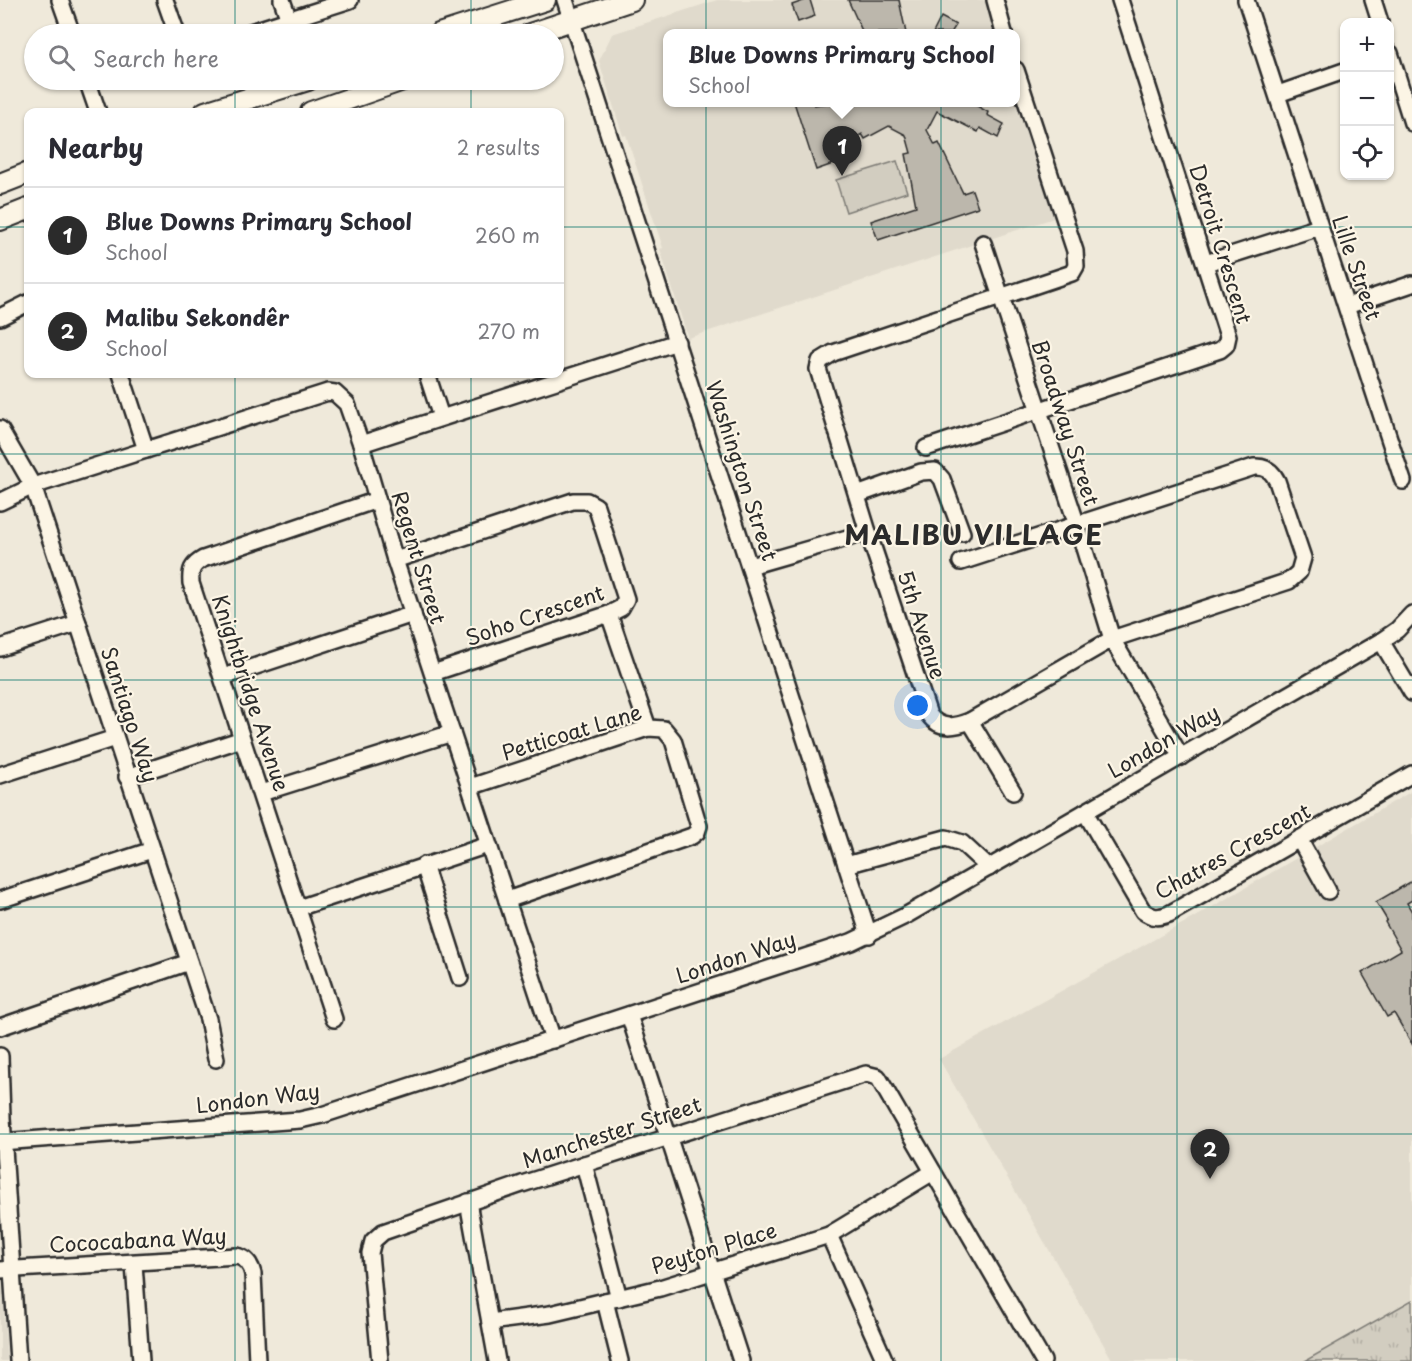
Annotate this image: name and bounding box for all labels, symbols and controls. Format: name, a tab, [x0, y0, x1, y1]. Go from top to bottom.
map controls	[1340, 18, 1394, 180]
button: +	[1340, 18, 1394, 72]
search box	[24, 24, 564, 90]
popup	[663, 29, 1020, 107]
text: Blue Downs Primary School	[688, 37, 995, 70]
icon: search	[45, 41, 78, 74]
text: Search here	[93, 41, 219, 74]
text: School	[688, 70, 751, 100]
button: −	[1340, 72, 1394, 126]
pin: 1	[822, 126, 862, 176]
button: locate	[1340, 126, 1394, 180]
text: Nearby	[48, 128, 143, 167]
text: 2 results	[457, 132, 540, 162]
street label: Detroit Crescent	[1182, 159, 1261, 327]
text: Blue Downs Primary School	[105, 204, 412, 237]
street label: Lille Street	[1325, 211, 1391, 324]
text: 1	[63, 220, 72, 250]
text: 260 m	[475, 220, 540, 250]
text: School	[105, 237, 168, 267]
text: Malibu Sekondêr	[105, 300, 289, 333]
text: 2	[60, 316, 75, 346]
text: 270 m	[477, 316, 540, 346]
text: School	[105, 333, 168, 363]
street label: Broadway Street	[1025, 335, 1109, 510]
street label: Washington Street	[699, 376, 787, 565]
street label: Regent Street	[385, 487, 455, 628]
district label: MALIBU VILLAGE	[844, 513, 1104, 554]
street label: 5th Avenue	[890, 566, 955, 683]
street label: Soho Crescent	[461, 575, 608, 653]
street label: Knightbridge Avenue	[205, 590, 299, 795]
street label: Santiago Way	[94, 642, 168, 786]
your location	[903, 691, 932, 720]
street label: Petticoat Lane	[497, 695, 645, 768]
street label: London Way	[1101, 695, 1225, 785]
street label: Chatres Crescent	[1148, 794, 1316, 906]
street label: London Way	[671, 922, 800, 991]
street label: London Way	[194, 1074, 322, 1120]
street label: Manchester Street	[518, 1087, 705, 1175]
pin: 2	[1190, 1130, 1230, 1179]
street label: Peyton Place	[647, 1213, 780, 1281]
street label: Cococabana Way	[48, 1218, 227, 1260]

